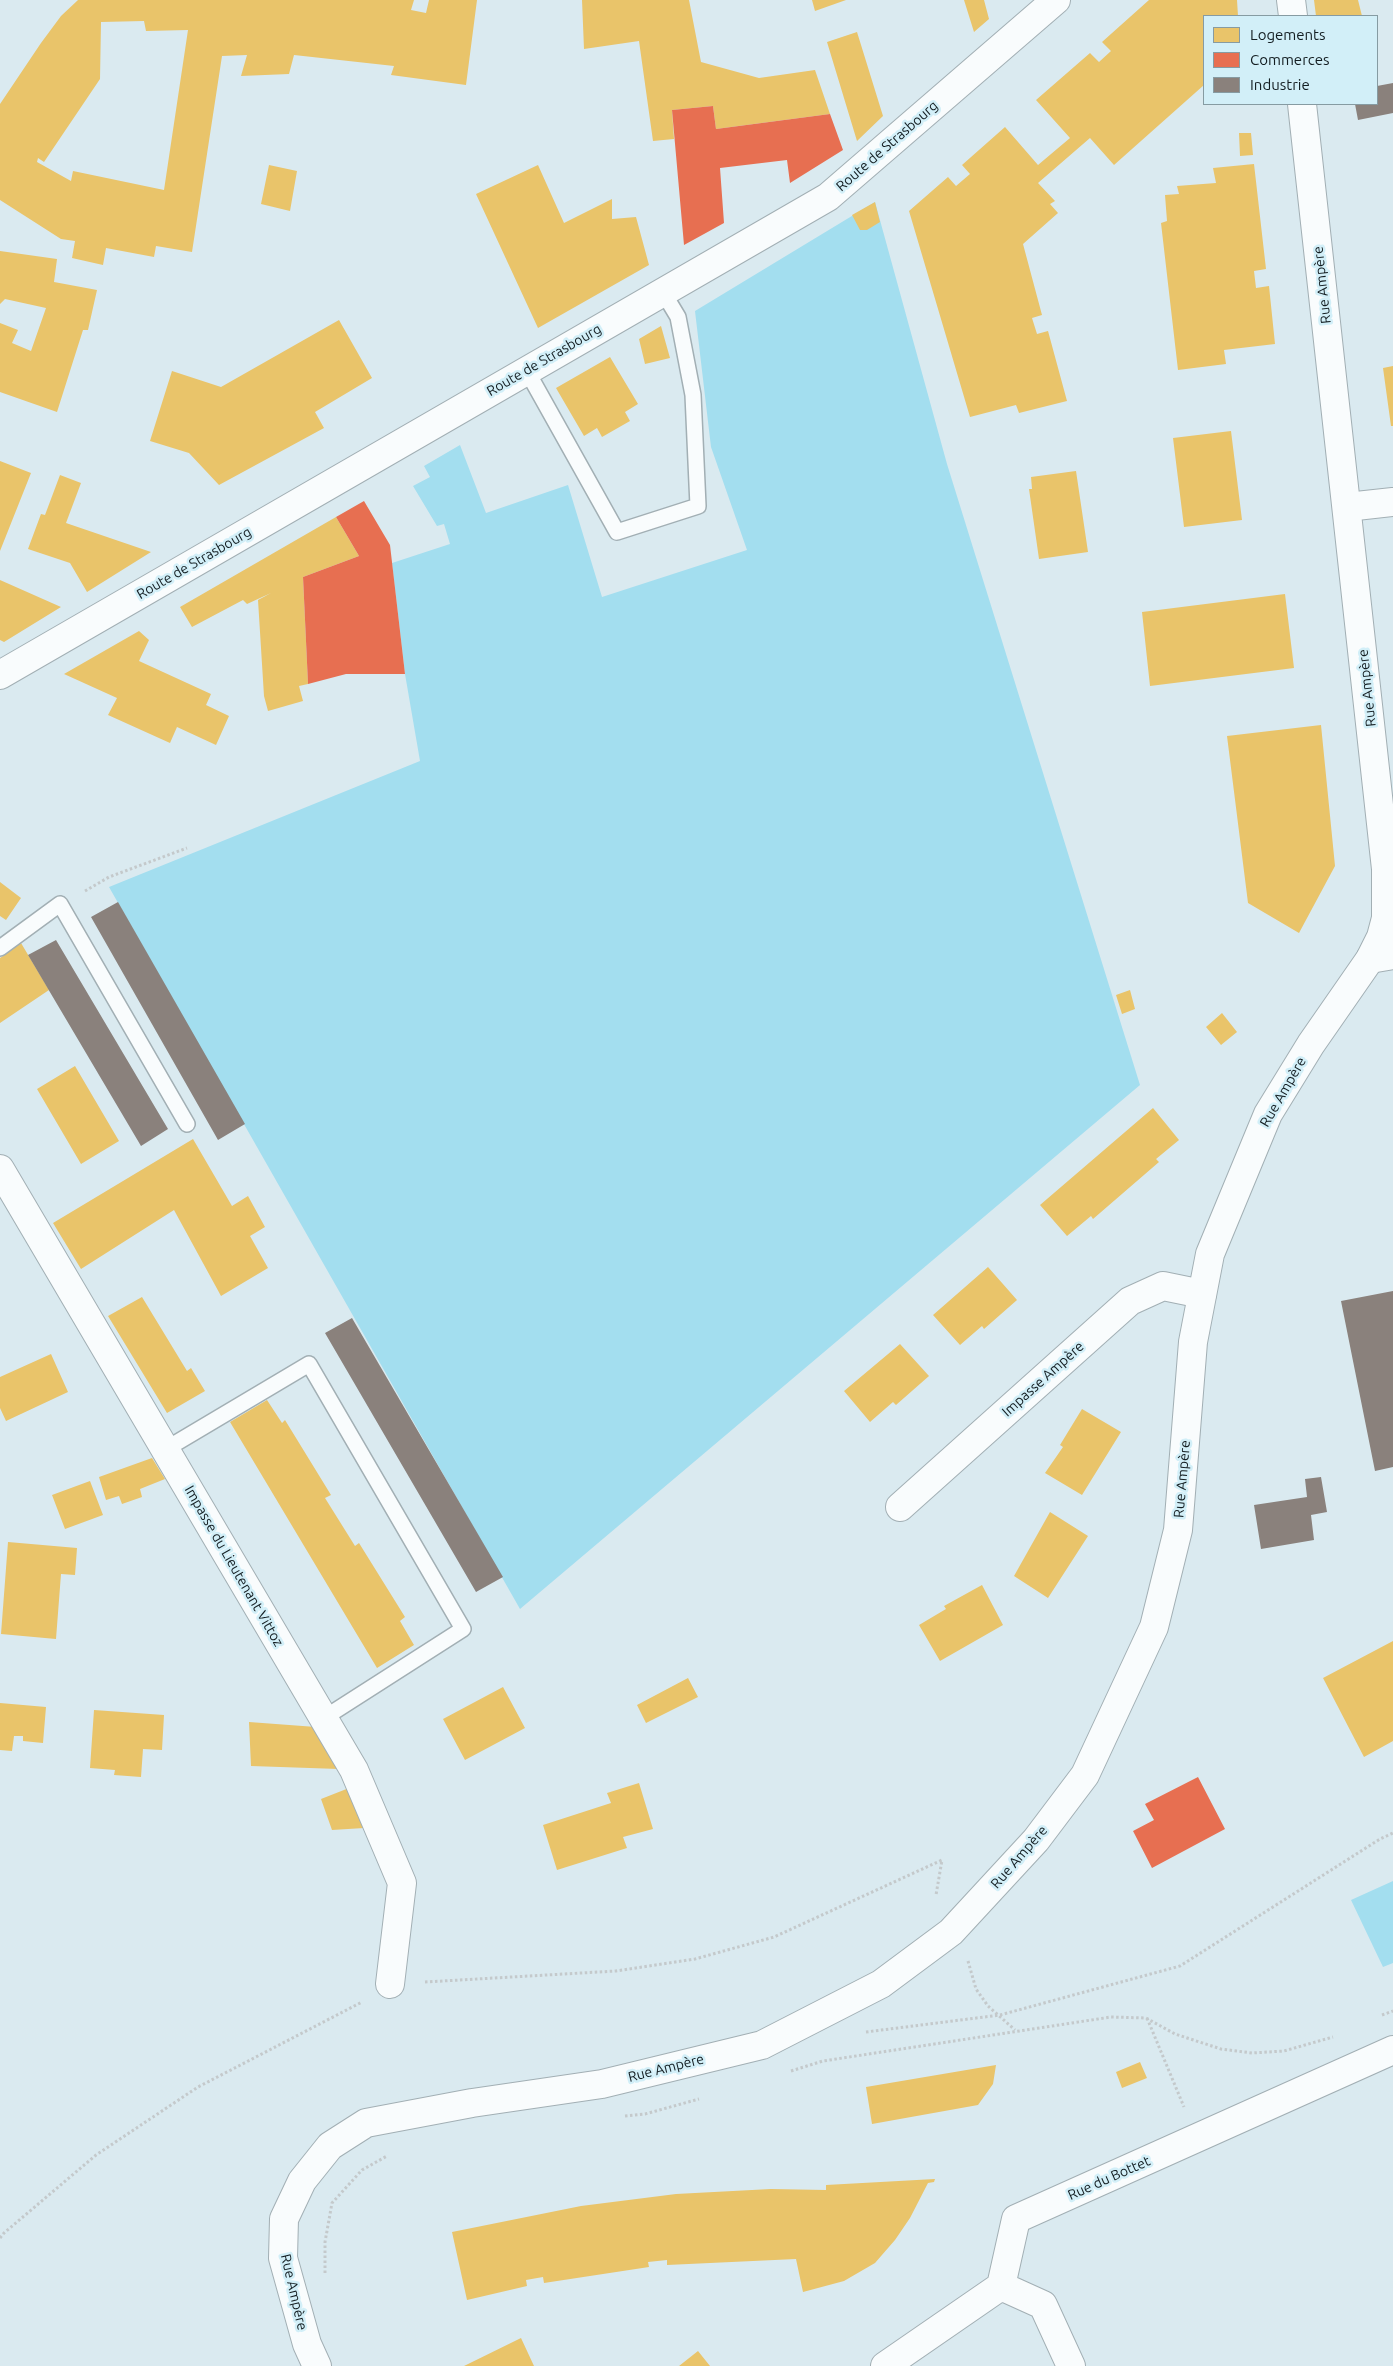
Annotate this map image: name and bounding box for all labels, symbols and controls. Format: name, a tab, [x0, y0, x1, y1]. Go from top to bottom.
legend	[1203, 15, 1378, 105]
text: Logements	[1250, 26, 1326, 43]
text: Commerces	[1250, 51, 1330, 68]
text: Industrie	[1250, 76, 1310, 93]
street label: Route de Strasbourg	[833, 97, 941, 195]
street label: Rue Ampère	[1310, 245, 1334, 325]
street label: Route de Strasbourg	[484, 320, 604, 400]
street label: Route de Strasbourg	[134, 523, 254, 603]
street label: Rue Ampère	[1355, 648, 1379, 728]
street label: Rue Ampère	[1256, 1054, 1310, 1130]
street label: Impasse Ampère	[999, 1338, 1087, 1420]
street label: Rue Ampère	[1170, 1440, 1194, 1518]
street label: Impasse du Lieutenant Vittoz	[181, 1483, 287, 1649]
street label: Rue Ampère	[987, 1822, 1051, 1892]
street label: Rue Ampère	[626, 2050, 706, 2086]
street label: Rue du Bottet	[1065, 2152, 1153, 2204]
street label: Rue Ampère	[277, 2252, 311, 2332]

